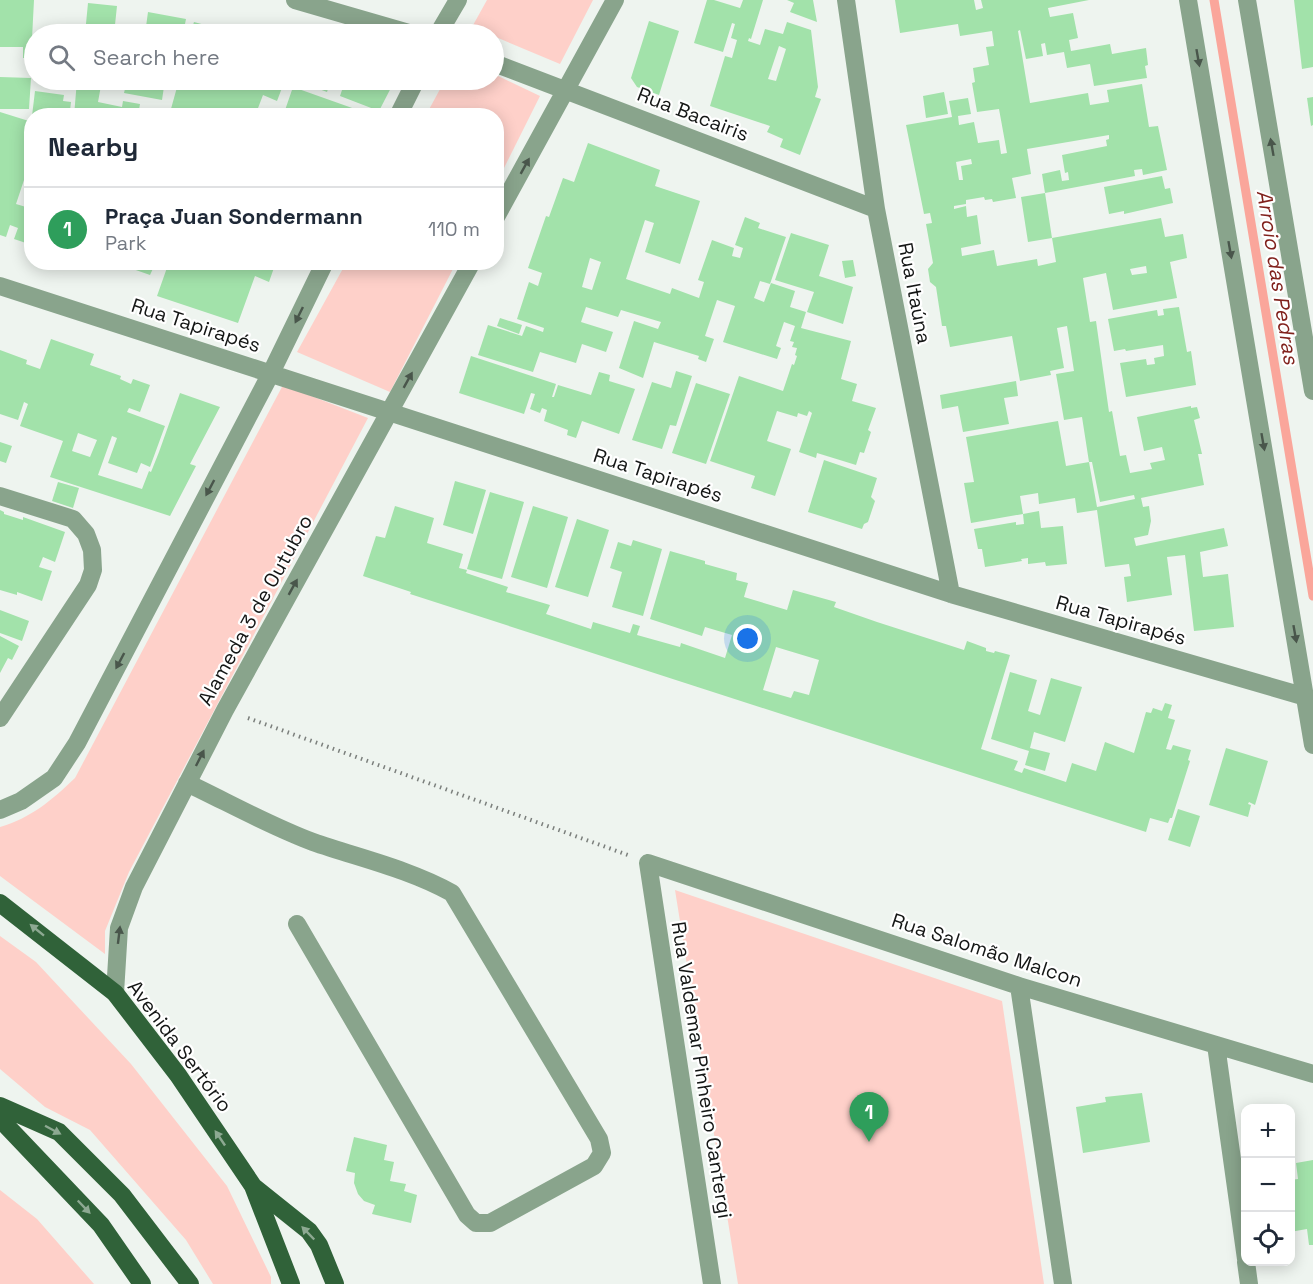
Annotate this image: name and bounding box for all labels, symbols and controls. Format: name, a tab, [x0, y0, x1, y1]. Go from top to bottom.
search box	[24, 24, 504, 90]
icon: search	[45, 41, 78, 74]
text: Search here	[93, 43, 220, 71]
one-way arrow	[1193, 48, 1202, 67]
street label: Rua Bacairis	[634, 81, 752, 147]
text: Nearby	[48, 130, 138, 164]
one-way arrow	[1267, 138, 1276, 157]
one-way arrow	[520, 157, 530, 174]
water label: Arroio das Pedras	[1251, 188, 1305, 367]
text: Praça Juan Sondermann	[105, 202, 363, 230]
text: 1	[63, 216, 72, 242]
text: 110 m	[428, 216, 480, 242]
text: Park	[105, 230, 147, 256]
street label: Rua Itaúna	[892, 240, 938, 346]
one-way arrow	[1226, 241, 1235, 260]
street label: Rua Tapirapés	[128, 292, 264, 358]
one-way arrow	[295, 306, 305, 324]
one-way arrow	[403, 371, 413, 388]
one-way arrow	[1258, 433, 1267, 452]
street label: Rua Tapirapés	[590, 442, 726, 508]
one-way arrow	[205, 480, 215, 497]
street label: Alameda 3 de Outubro	[192, 510, 318, 710]
one-way arrow	[288, 578, 298, 595]
street label: Rua Tapirapés	[1053, 589, 1189, 651]
your location	[733, 624, 762, 653]
one-way arrow	[1291, 625, 1300, 644]
one-way arrow	[115, 653, 125, 670]
one-way arrow	[195, 750, 205, 767]
street label: Rua Salomão Malcon	[888, 907, 1086, 993]
street label: Rua Valdemar Pinheiro Cantergi	[666, 920, 738, 1220]
one-way arrow	[29, 925, 44, 937]
one-way arrow	[114, 925, 124, 944]
street label: Avenida Sertório	[122, 975, 238, 1117]
pin: 1	[850, 1092, 888, 1142]
map controls	[1241, 1104, 1295, 1266]
button: +	[1241, 1104, 1295, 1158]
one-way arrow	[45, 1125, 62, 1135]
one-way arrow	[214, 1130, 226, 1146]
button: −	[1241, 1158, 1295, 1212]
one-way arrow	[76, 1200, 90, 1214]
button: locate	[1241, 1212, 1295, 1266]
one-way arrow	[301, 1225, 315, 1240]

